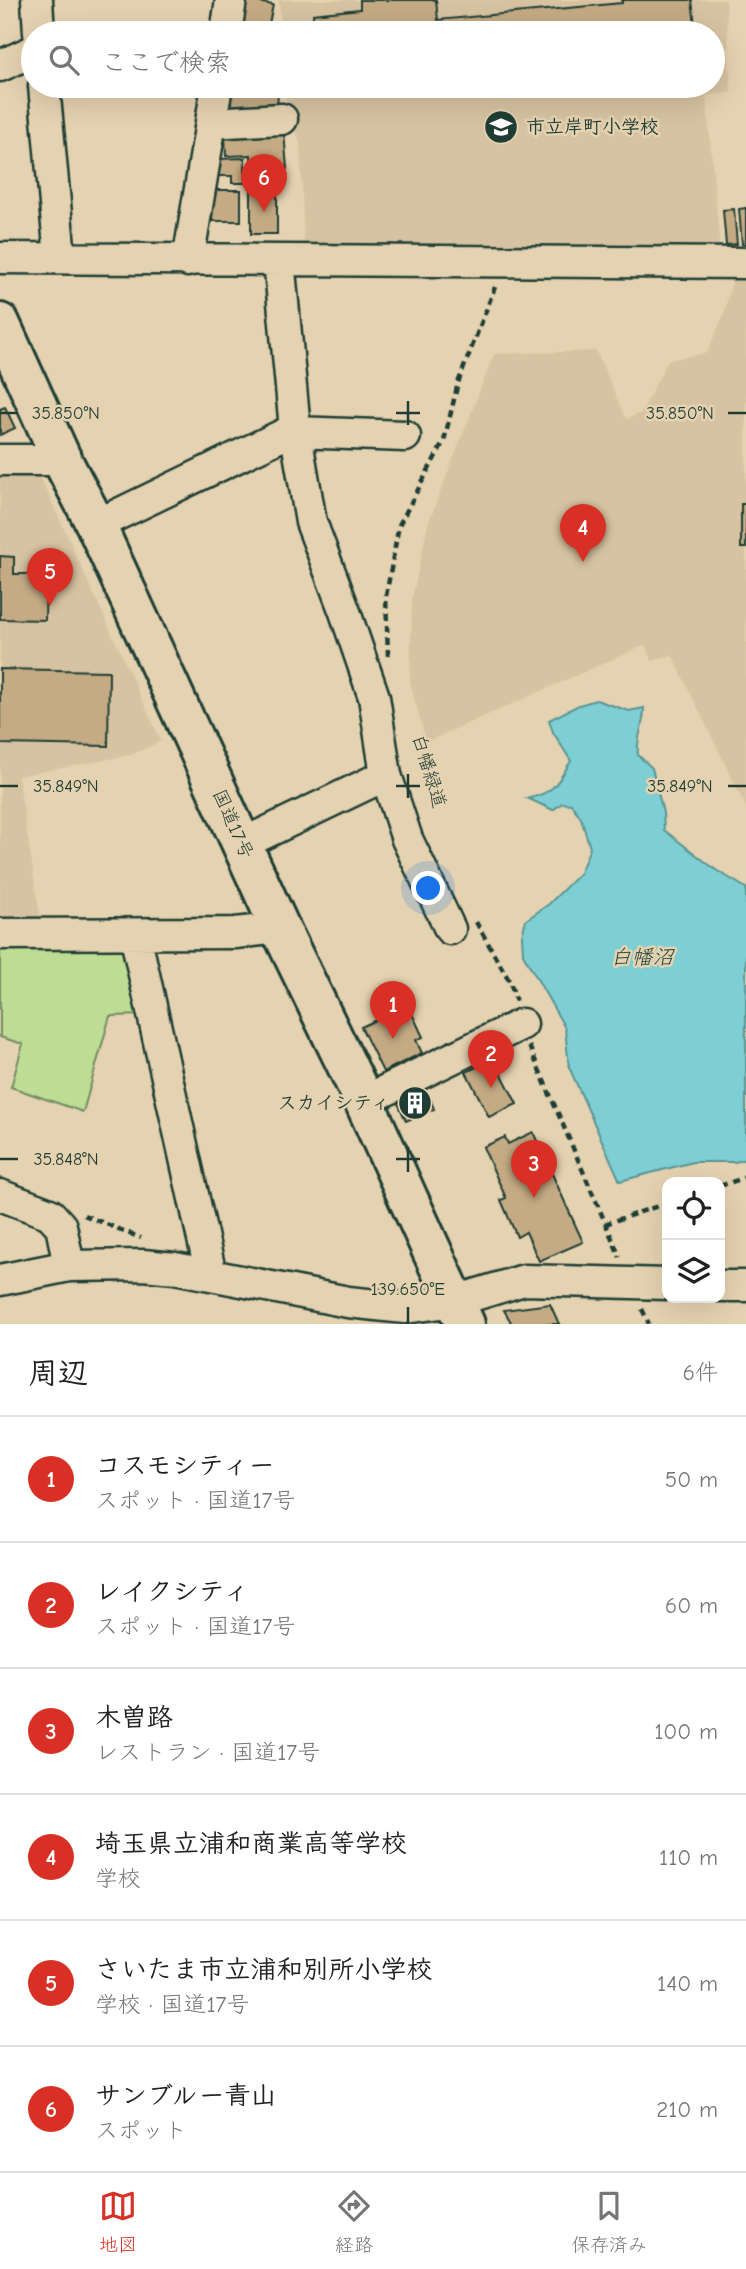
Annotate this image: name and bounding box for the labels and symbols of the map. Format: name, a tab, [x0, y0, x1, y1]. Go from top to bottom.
school or university icon: 市立岸町小学校	[482, 108, 520, 146]
place label: 市立岸町小学校	[526, 116, 659, 138]
pin: 6	[241, 154, 287, 212]
text: 35.850°N	[32, 403, 100, 424]
text: 35.850°N	[646, 403, 714, 424]
pin: 4	[560, 504, 606, 562]
pin: 5	[27, 548, 73, 606]
street label: 白幡緑道	[407, 731, 451, 811]
text: 35.849°N	[33, 776, 99, 797]
text: 35.849°N	[647, 776, 713, 797]
street label: 国道17号	[208, 786, 258, 862]
your location	[411, 871, 445, 905]
water label: 白幡沼	[611, 945, 675, 969]
pin: 1	[370, 981, 416, 1039]
pin: 2	[468, 1030, 514, 1088]
building icon: スカイシティ	[396, 1084, 434, 1122]
place label: スカイシティ	[278, 1092, 390, 1114]
pin: 3	[511, 1140, 557, 1198]
text: 35.848°N	[33, 1149, 99, 1170]
text: 139.650°E	[371, 1279, 445, 1300]

